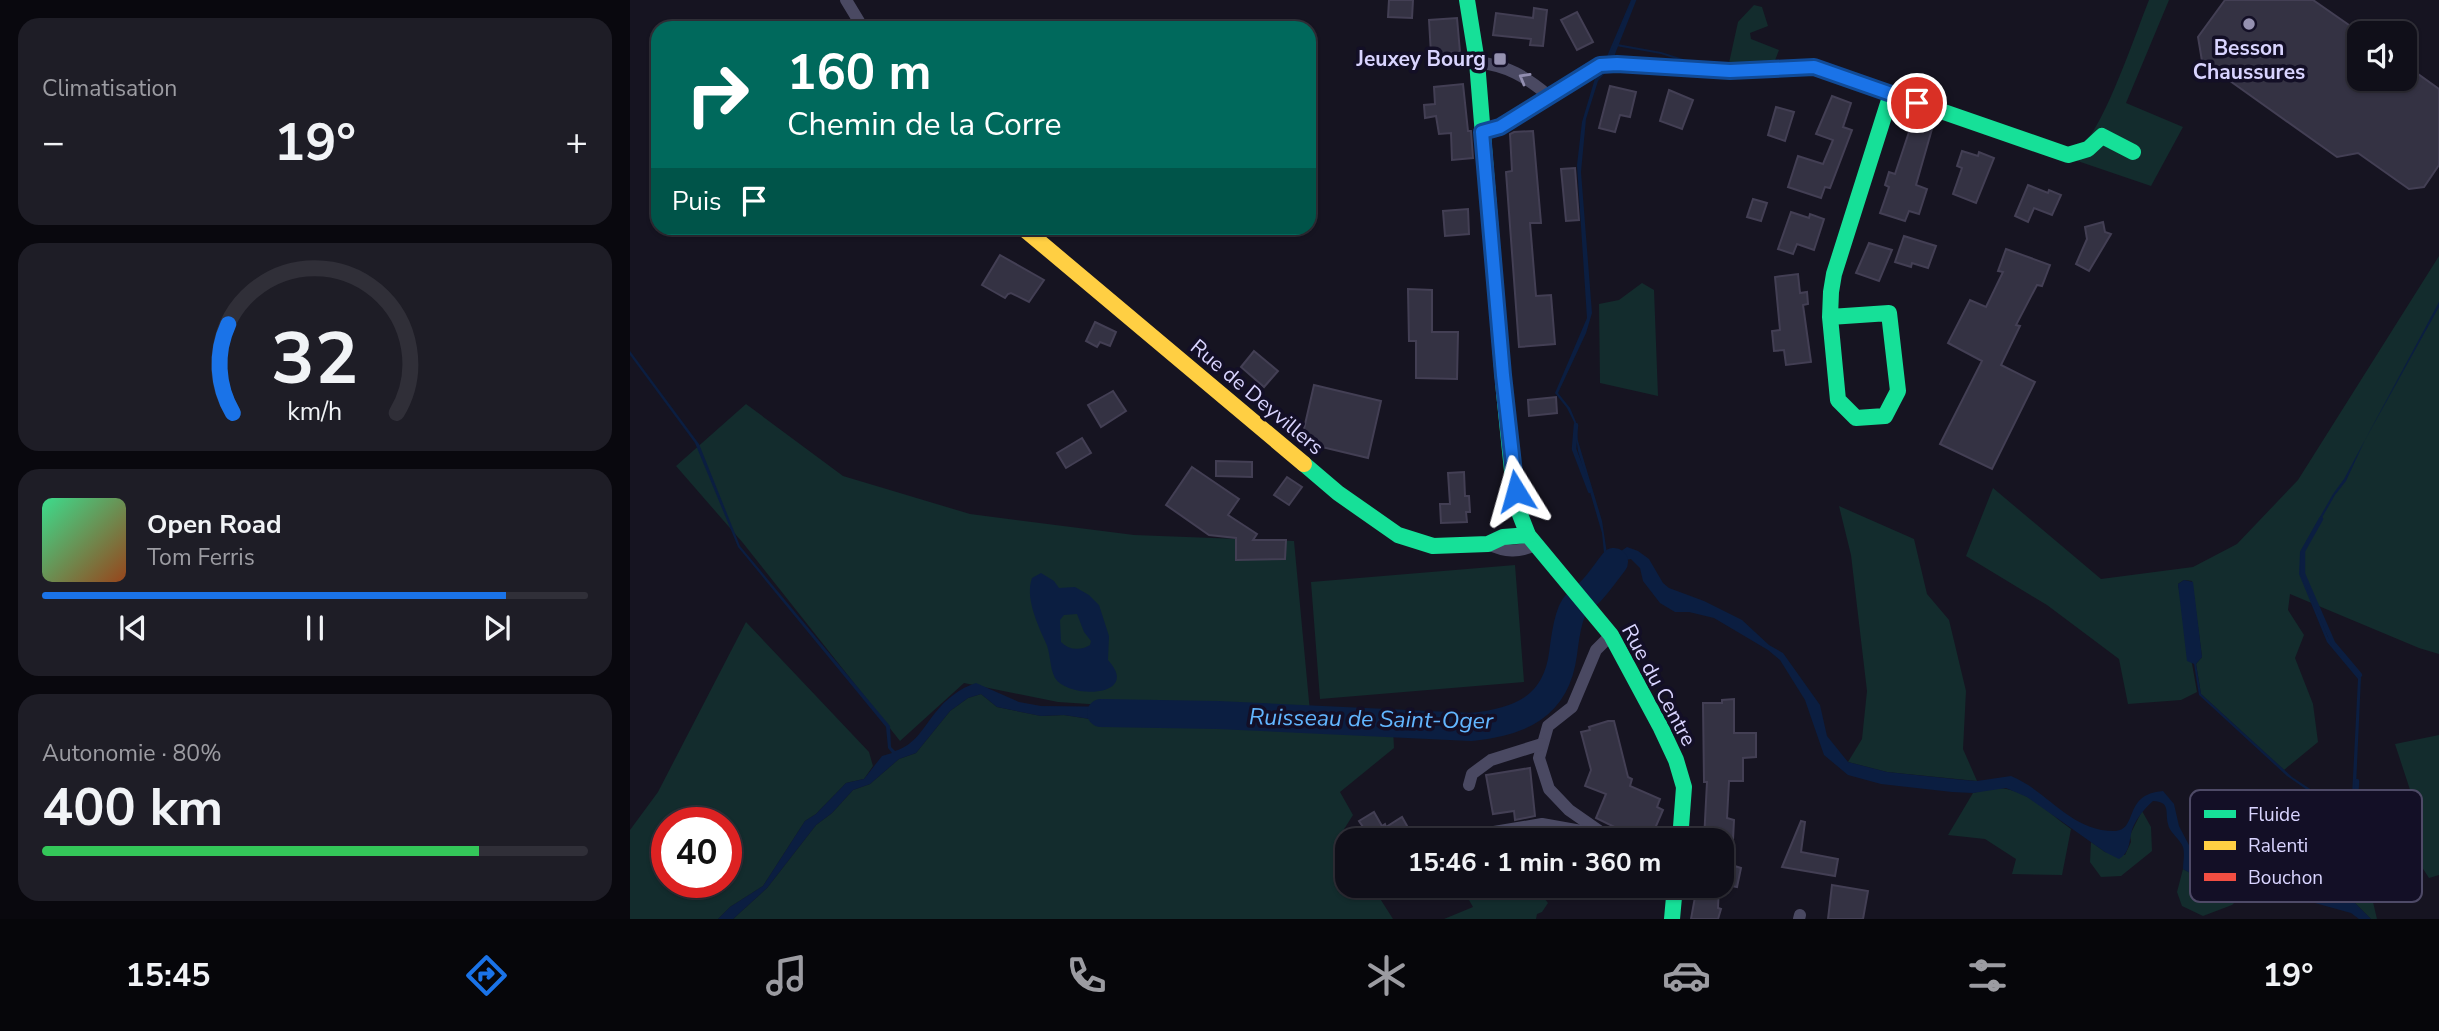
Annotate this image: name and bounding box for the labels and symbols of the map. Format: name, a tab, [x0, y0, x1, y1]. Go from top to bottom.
marker: Besson Chaussures	[2241, 16, 2257, 32]
place label: Besson Chaussures	[2193, 34, 2305, 86]
place label: Jeuxey Bourg	[1355, 45, 1486, 73]
marker: Jeuxey Bourg	[1492, 51, 1508, 67]
one-way arrow	[1519, 73, 1532, 86]
pin	[1887, 73, 1947, 133]
street label: Rue de Deyvillers	[1185, 333, 1329, 461]
position arrow	[1479, 454, 1553, 528]
street label: Rue du Centre	[1615, 619, 1703, 751]
water label: Ruisseau de Saint-Oger	[1249, 701, 1494, 737]
legend	[2190, 790, 2422, 902]
text: Fluide	[2248, 802, 2300, 828]
speed limit sign: 40	[651, 807, 742, 898]
text: Ralenti	[2248, 833, 2308, 859]
text: Bouchon	[2248, 865, 2323, 891]

